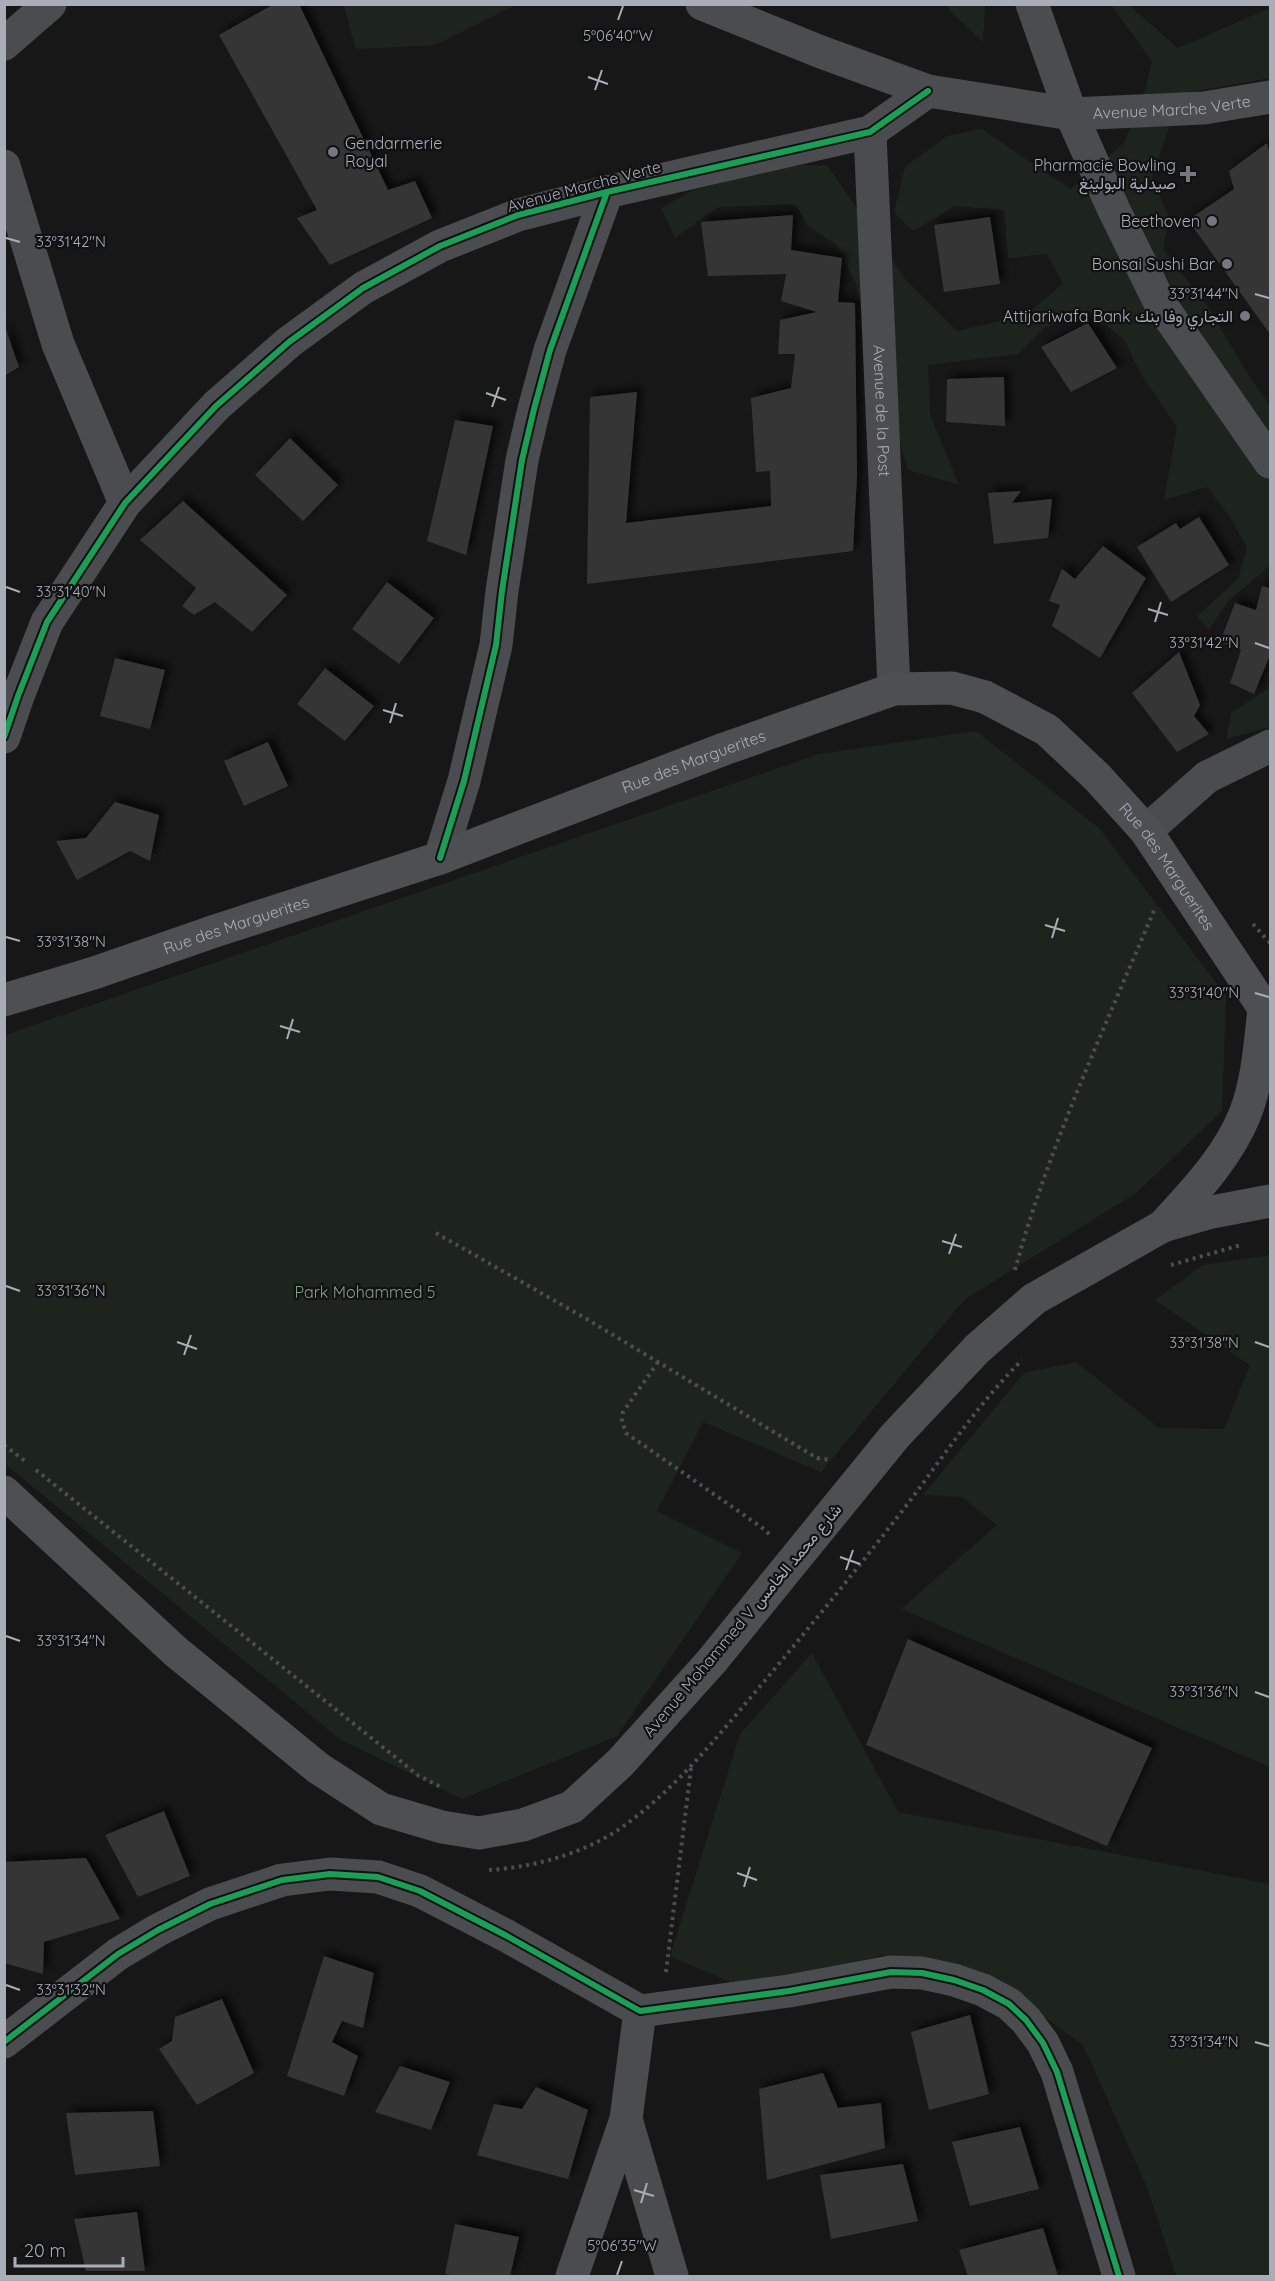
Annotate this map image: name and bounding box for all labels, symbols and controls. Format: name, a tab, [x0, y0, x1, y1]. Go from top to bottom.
text: 5°06'40"W	[583, 26, 654, 45]
street label: Avenue Marche Verte	[1092, 90, 1252, 123]
place label: Gendarmerie Royal	[345, 133, 442, 171]
marker: Gendarmerie Royal	[326, 145, 340, 159]
place label: Pharmacie Bowling صيدلية البولينغ	[1034, 155, 1176, 195]
street label: Avenue Marche Verte	[505, 156, 663, 216]
marker: Pharmacie Bowling صيدلية البولينغ	[1181, 167, 1195, 181]
place label: Beethoven	[1121, 211, 1200, 231]
marker: Beethoven	[1205, 214, 1219, 228]
text: 33°31'42"N	[36, 232, 106, 251]
place label: Bonsai Sushi Bar	[1092, 254, 1215, 274]
marker: Bonsai Sushi Bar	[1220, 257, 1234, 271]
text: 33°31'44"N	[1169, 284, 1239, 303]
place label: Attijariwafa Bank التجاري وفا بنك	[1003, 306, 1233, 330]
marker: Attijariwafa Bank التجاري وفا بنك	[1238, 309, 1252, 323]
street label: Avenue de la Post	[869, 344, 895, 477]
text: 33°31'40"N	[36, 582, 106, 601]
text: 33°31'42"N	[1169, 633, 1239, 652]
street label: Rue des Marguerites	[619, 725, 768, 797]
street label: Rue des Marguerites	[1115, 798, 1219, 934]
street label: Rue des Marguerites	[161, 891, 311, 958]
text: 33°31'38"N	[36, 932, 106, 951]
text: 33°31'40"N	[1169, 983, 1239, 1002]
text: 33°31'36"N	[36, 1281, 106, 1300]
park label: Park Mohammed 5	[295, 1282, 435, 1302]
text: 33°31'38"N	[1169, 1333, 1239, 1352]
street label: Avenue Mohammed V شارع محمد الخامس	[639, 1499, 847, 1742]
text: 33°31'34"N	[36, 1631, 106, 1650]
text: 33°31'36"N	[1169, 1682, 1239, 1701]
text: 33°31'32"N	[36, 1980, 106, 1999]
text: 33°31'34"N	[1169, 2032, 1239, 2051]
scale bar	[15, 2230, 123, 2268]
text: 5°06'35"W	[587, 2236, 657, 2255]
text: 20 m	[24, 2239, 66, 2262]

